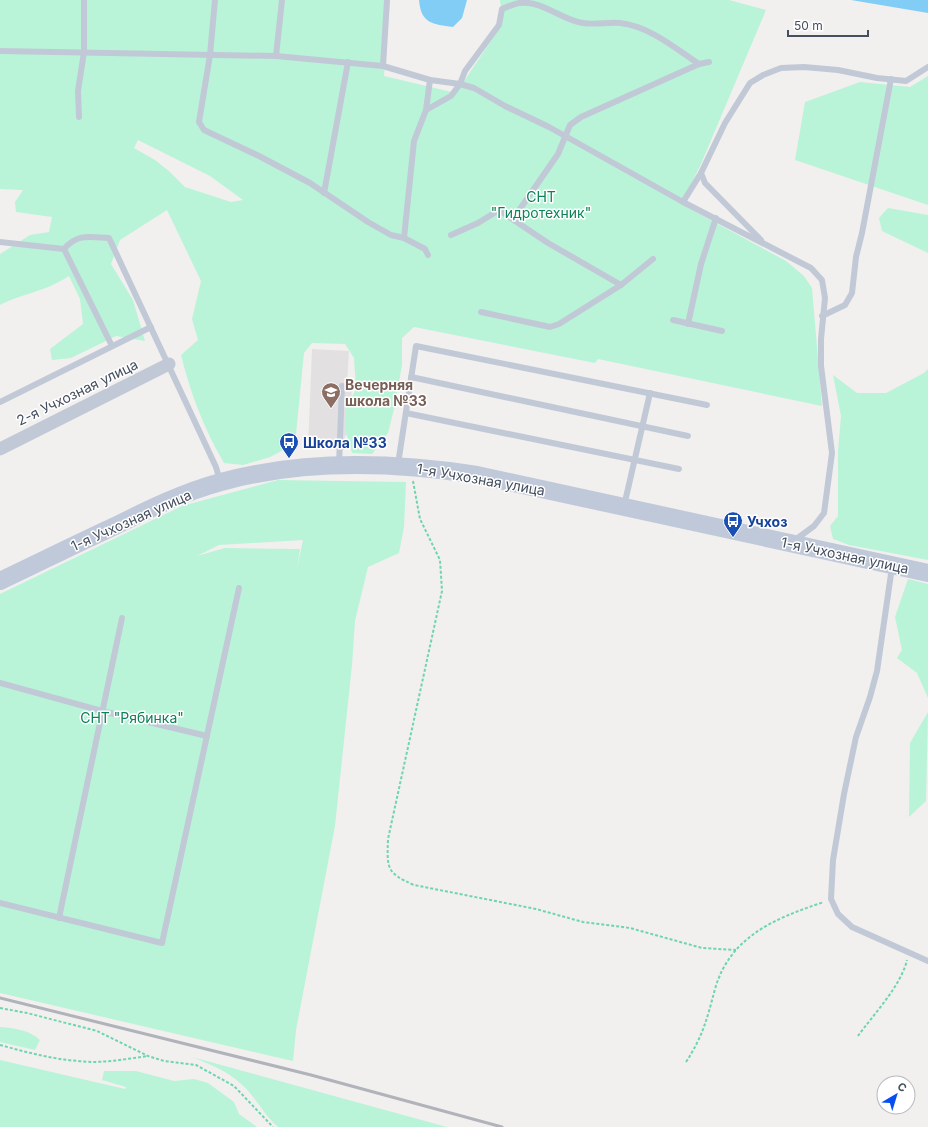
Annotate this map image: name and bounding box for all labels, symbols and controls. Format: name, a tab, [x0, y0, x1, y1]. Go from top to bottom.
scale bar	[788, 12, 868, 38]
text: 50 m	[794, 18, 823, 33]
park label: СНТ "Гидротехник"	[491, 188, 591, 221]
street label: 2-я Учхозная улица	[14, 355, 140, 429]
place label: Вечерняя школа №33	[345, 376, 427, 409]
school or university icon: Вечерняя школа №33	[320, 381, 342, 409]
bus stop icon: Школа №33	[278, 431, 300, 459]
place label: Школа №33	[303, 434, 387, 451]
street label: 1-я Учхозная улица	[416, 459, 546, 499]
street label: 1-я Учхозная улица	[68, 486, 194, 554]
bus stop icon: Учхоз	[722, 510, 744, 538]
place label: Учхоз	[747, 513, 787, 530]
street label: 1-я Учхозная улица	[780, 533, 910, 577]
park label: СНТ "Рябинка"	[80, 709, 184, 726]
north arrow	[876, 1075, 916, 1115]
text: С	[895, 1079, 910, 1095]

